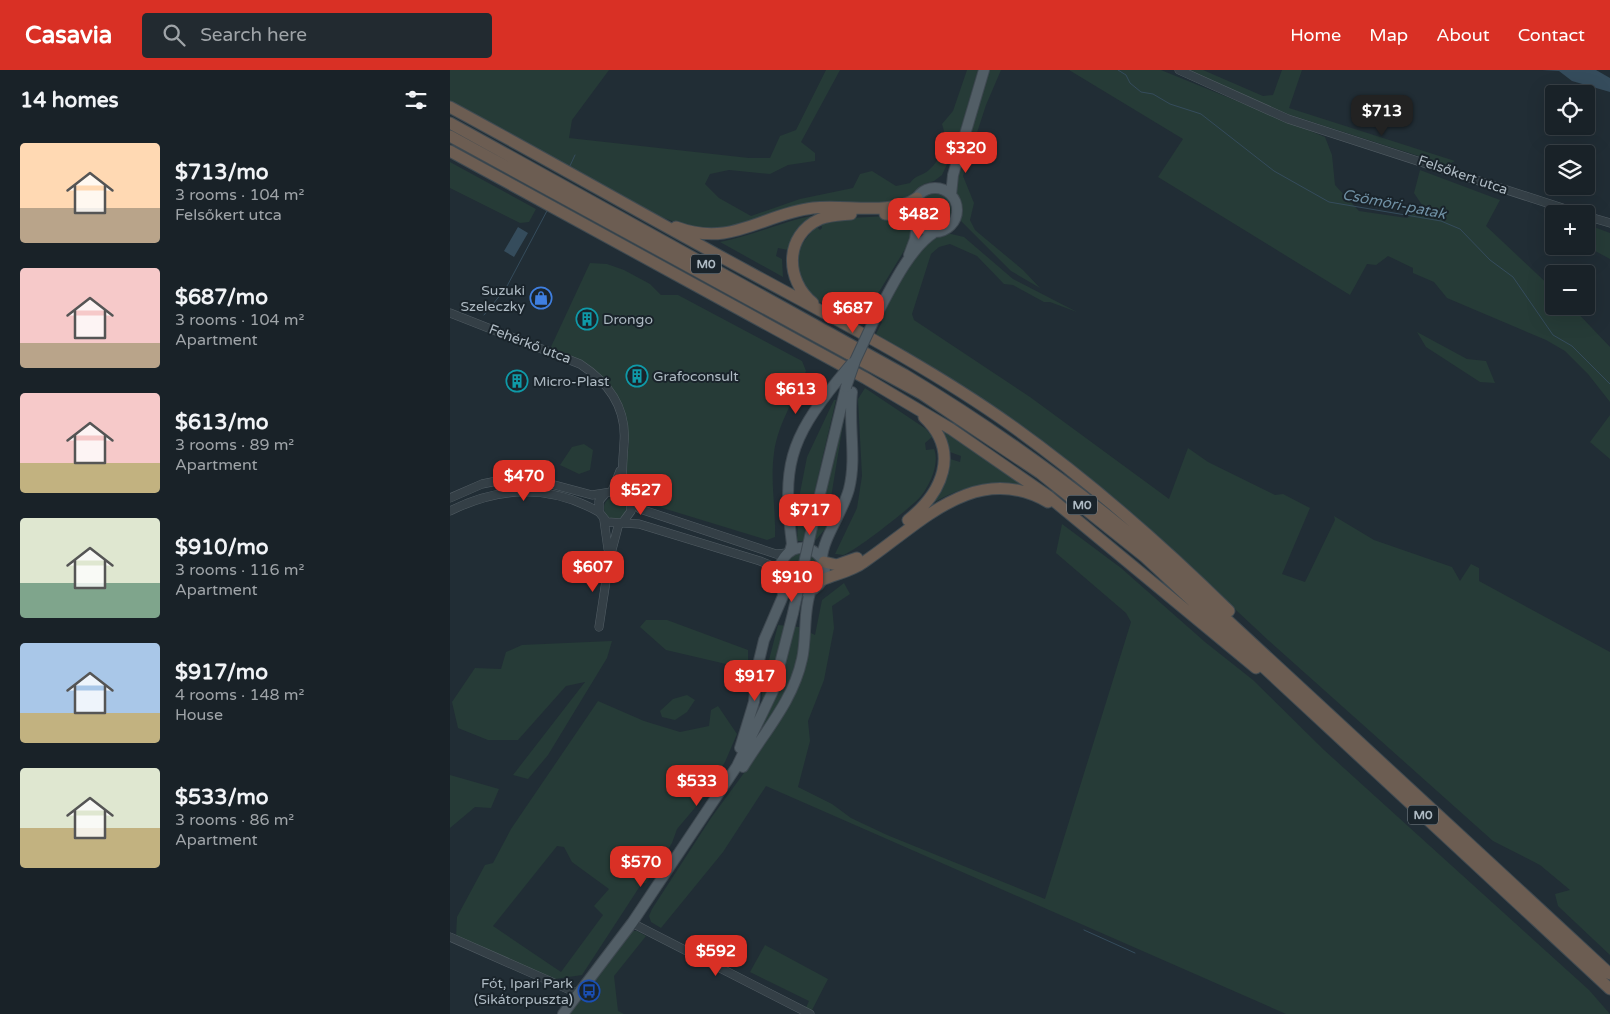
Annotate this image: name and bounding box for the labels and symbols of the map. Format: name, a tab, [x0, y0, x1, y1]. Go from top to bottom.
pin: $713	[1352, 94, 1412, 137]
pin: $320	[936, 132, 996, 174]
street label: Felsőkert utca	[1416, 152, 1510, 198]
water label: Csömöri-patak	[1341, 185, 1449, 223]
pin: $482	[889, 198, 949, 240]
road number: M0	[691, 254, 721, 273]
place label: Suzuki Szeleczky	[460, 282, 525, 315]
shop icon: Suzuki Szeleczky	[529, 286, 553, 310]
pin: $687	[823, 292, 883, 334]
building icon: Drongo	[575, 307, 599, 331]
place label: Drongo	[603, 311, 653, 328]
street label: Fehérkő utca	[487, 321, 573, 367]
building icon: Grafoconsult	[625, 364, 649, 388]
place label: Grafoconsult	[653, 368, 739, 385]
building icon: Micro-Plast	[505, 369, 529, 393]
pin: $613	[766, 372, 826, 415]
place label: Micro-Plast	[533, 373, 610, 390]
pin: $470	[494, 460, 554, 502]
pin: $527	[611, 474, 671, 516]
pin: $717	[780, 494, 840, 536]
road number: M0	[1067, 496, 1097, 514]
pin: $607	[563, 550, 623, 593]
pin: $910	[762, 560, 822, 603]
pin: $917	[725, 660, 785, 702]
pin: $533	[667, 764, 727, 807]
road number: M0	[1408, 806, 1438, 824]
pin: $570	[611, 846, 671, 888]
pin: $592	[686, 934, 746, 977]
place label: Fót, Ipari Park (Sikátorpuszta)	[474, 975, 573, 1008]
bus stop icon: Fót, Ipari Park (Sikátorpuszta)	[577, 979, 601, 1003]

